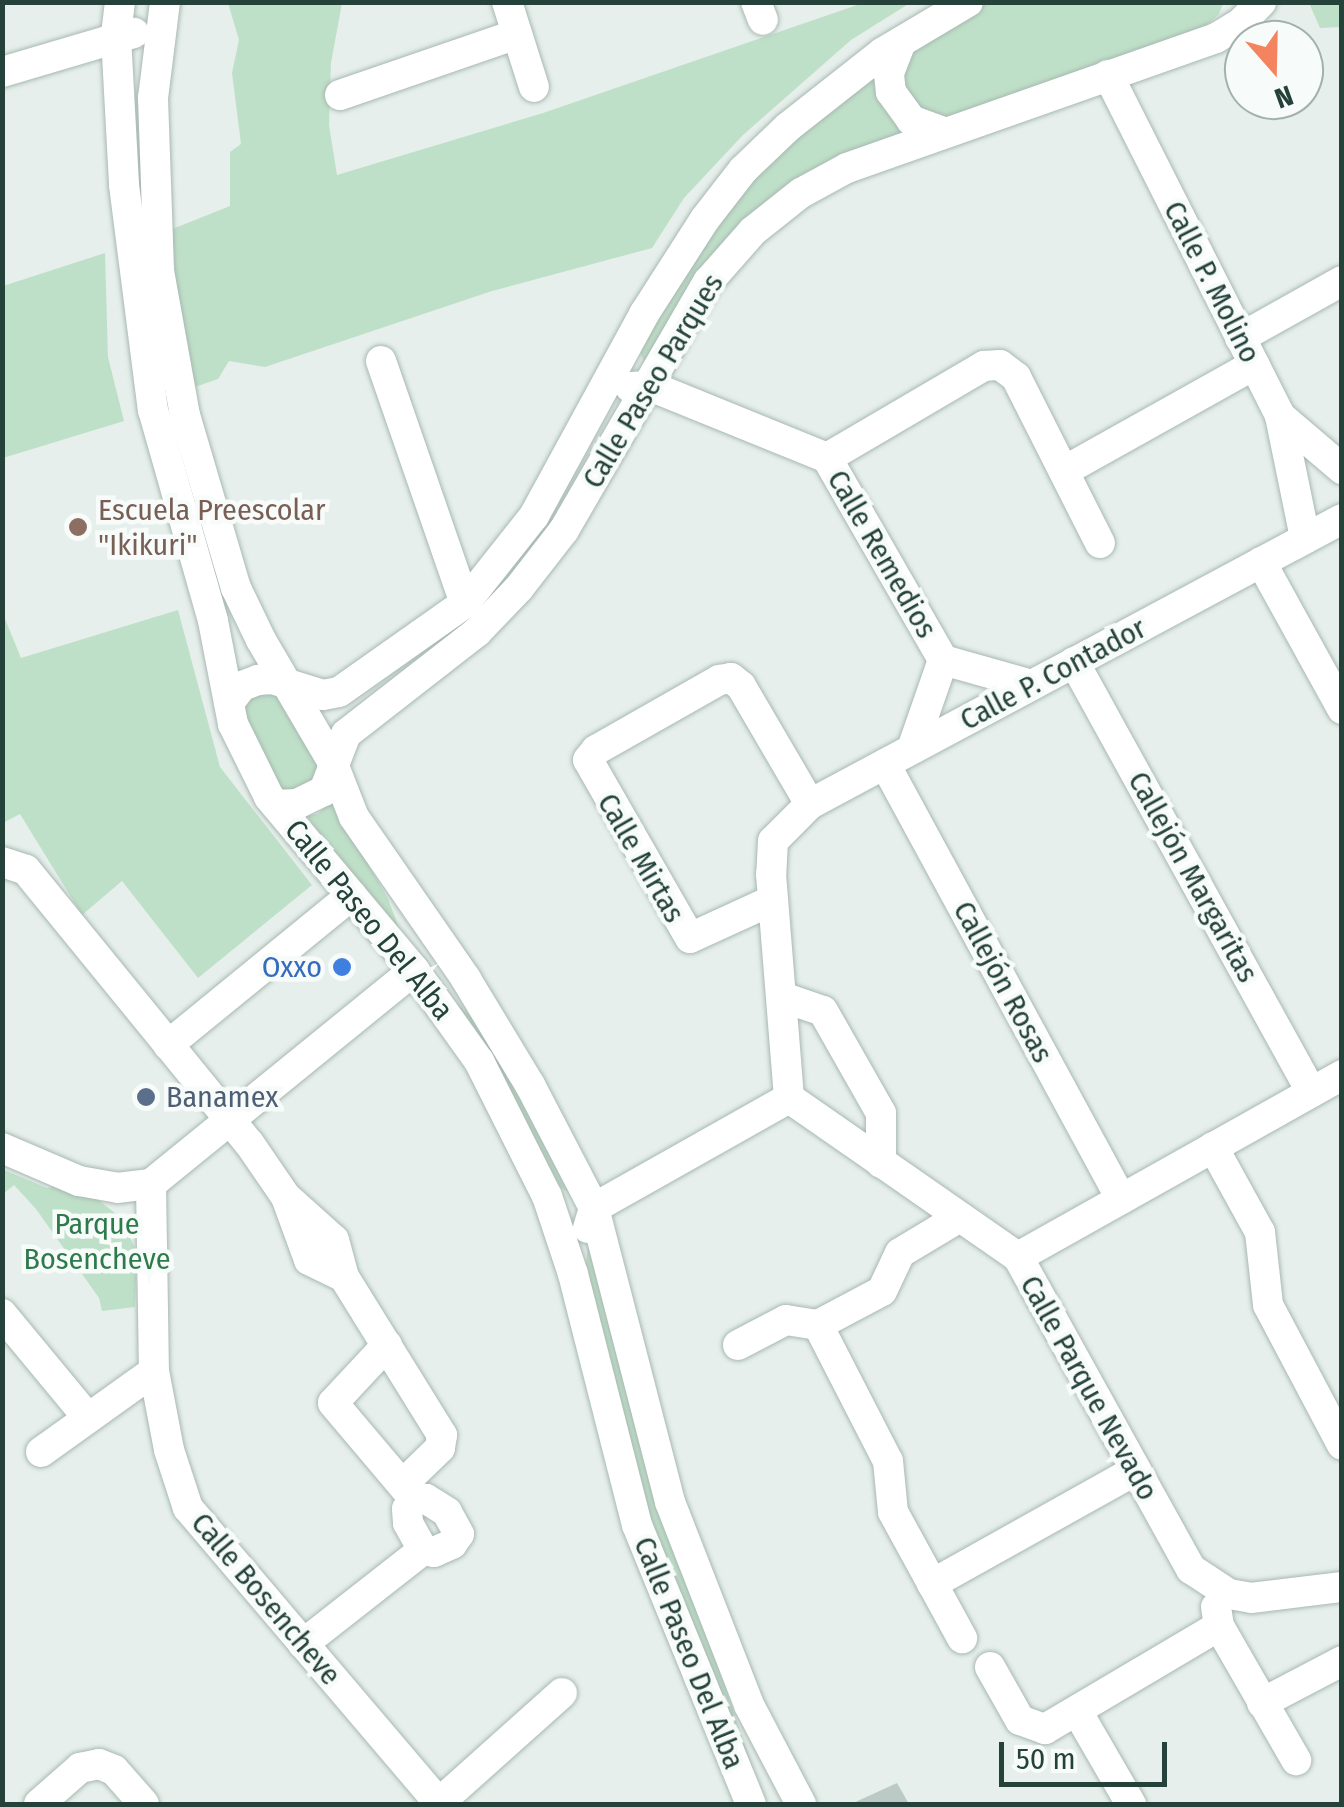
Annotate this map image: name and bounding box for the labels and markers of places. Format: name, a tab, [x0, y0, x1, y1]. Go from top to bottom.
place label: Escuela Preescolar "Ikikuri"	[98, 492, 326, 562]
marker: Escuela Preescolar "Ikikuri"	[67, 516, 89, 538]
place label: Oxxo	[262, 949, 322, 985]
marker: Oxxo	[331, 956, 353, 978]
place label: Banamex	[166, 1079, 278, 1115]
marker: Banamex	[135, 1086, 157, 1108]

